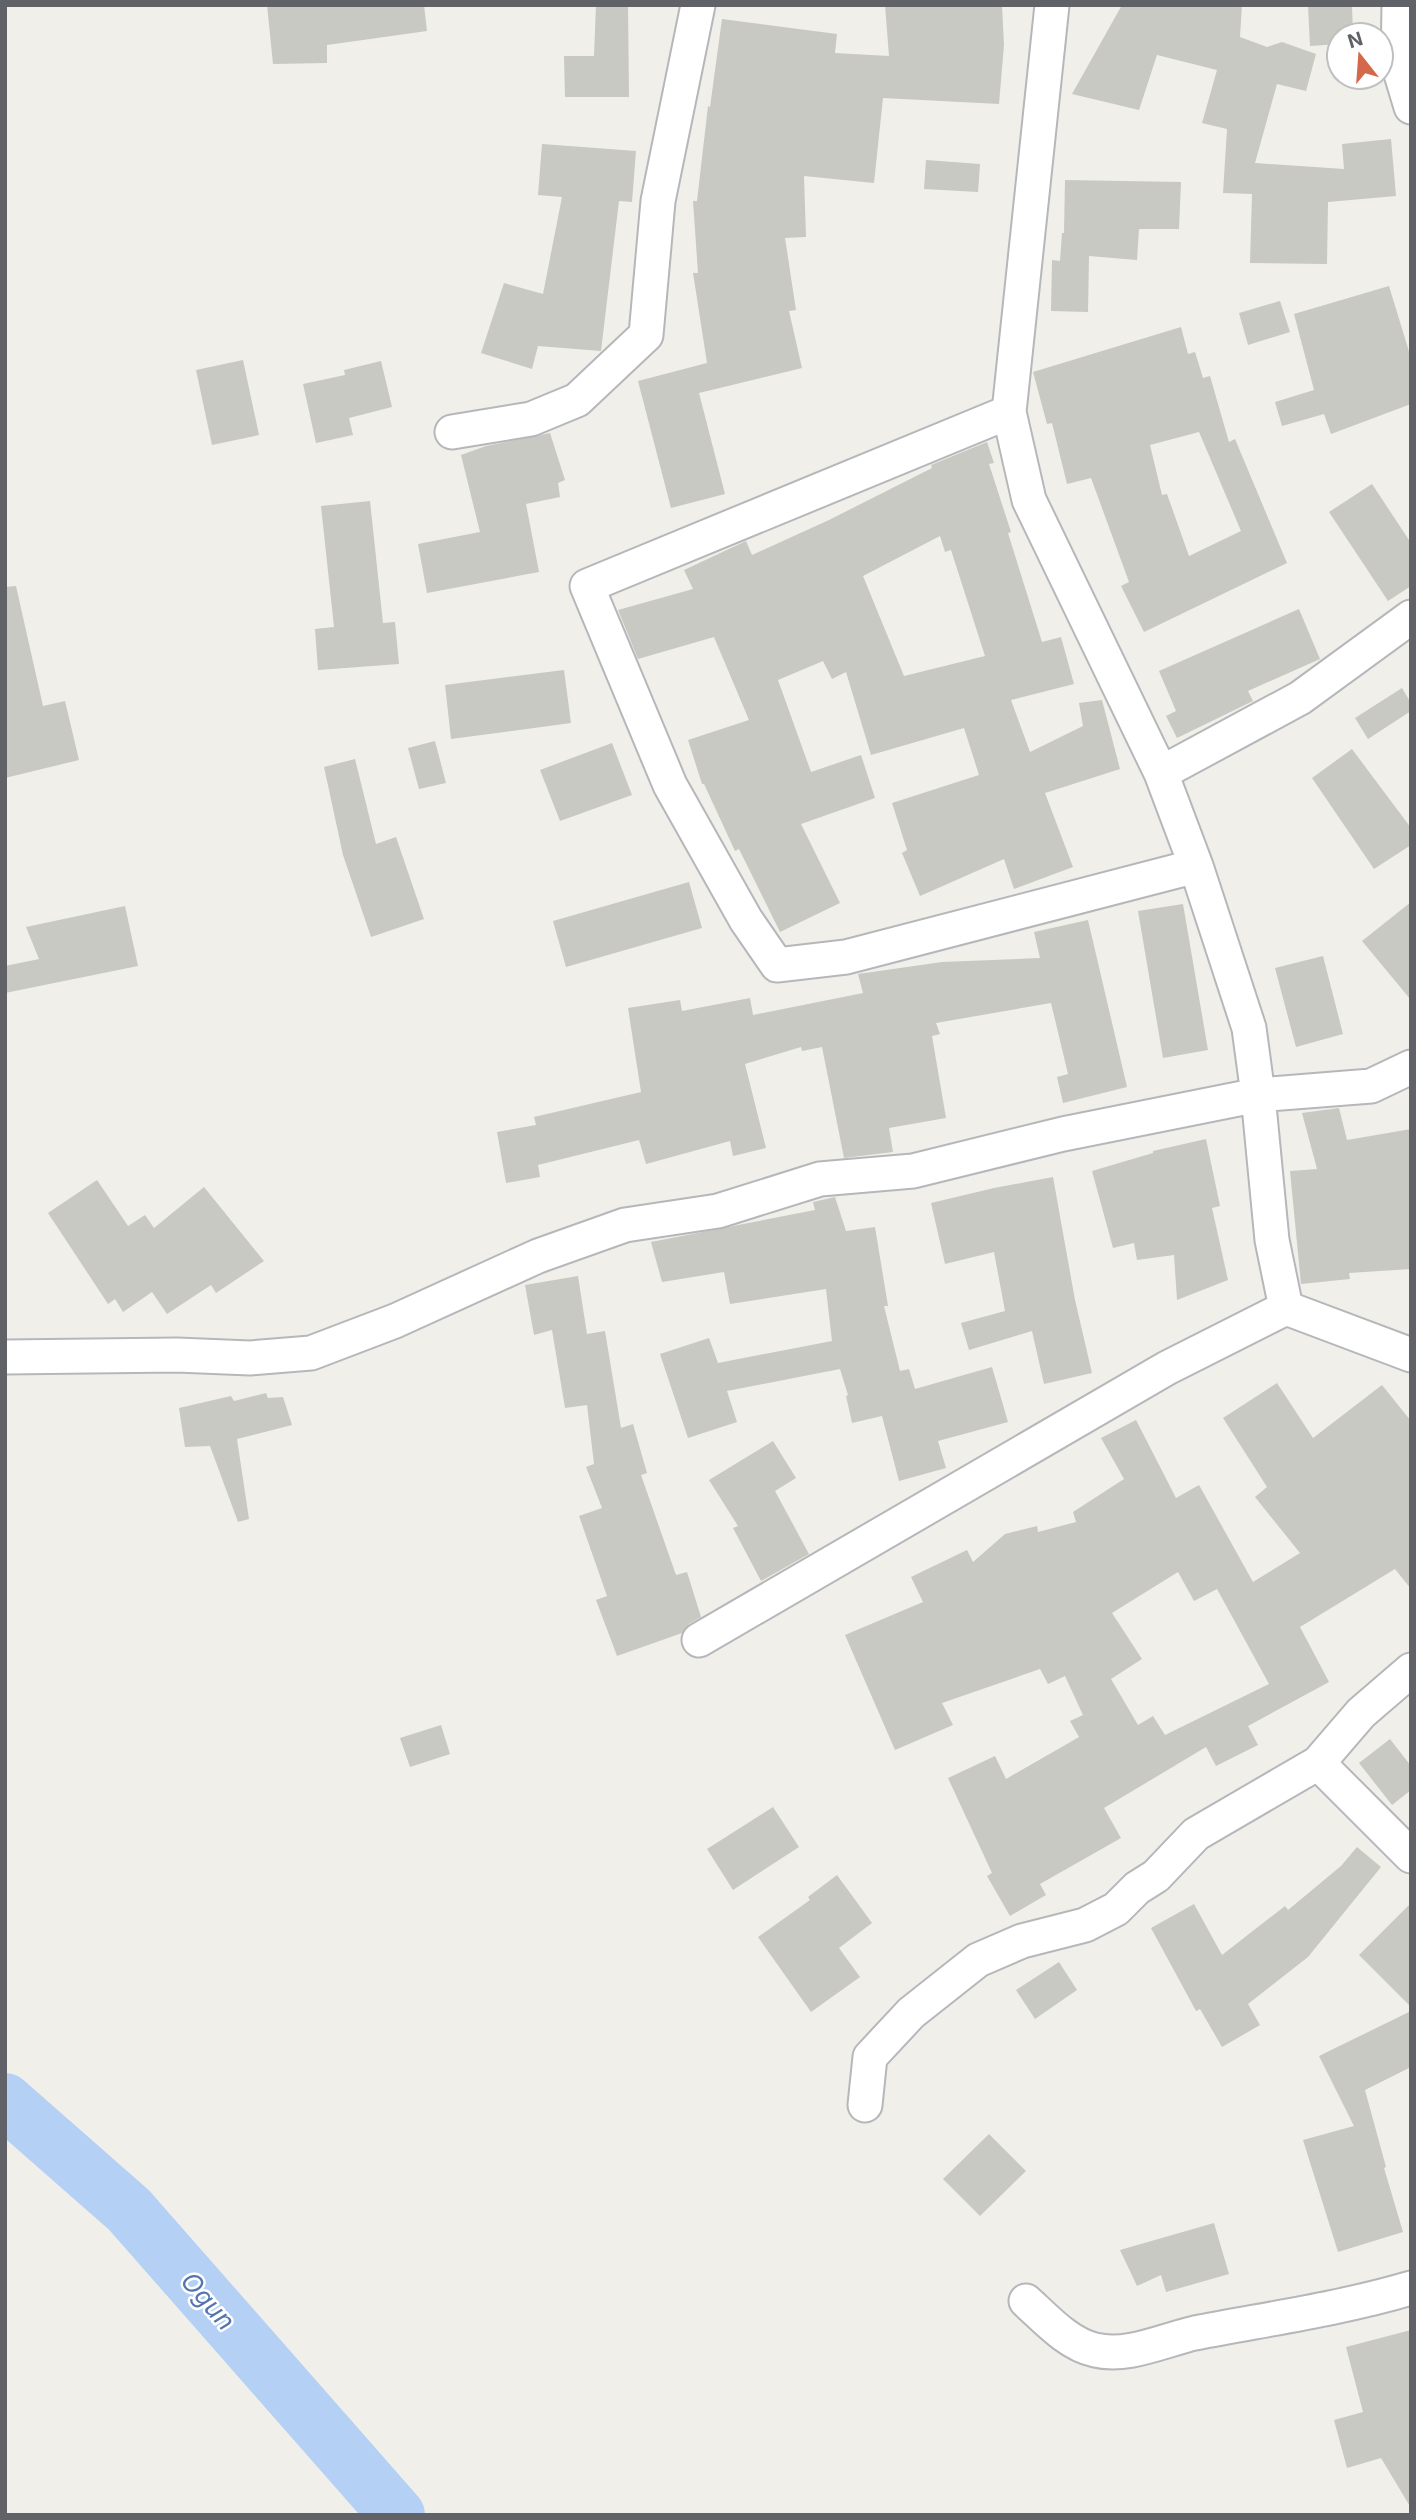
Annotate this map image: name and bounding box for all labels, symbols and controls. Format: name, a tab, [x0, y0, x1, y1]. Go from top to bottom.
north arrow	[1325, 21, 1395, 91]
text: N	[1345, 27, 1365, 53]
water label: Ogun	[175, 2265, 242, 2336]

